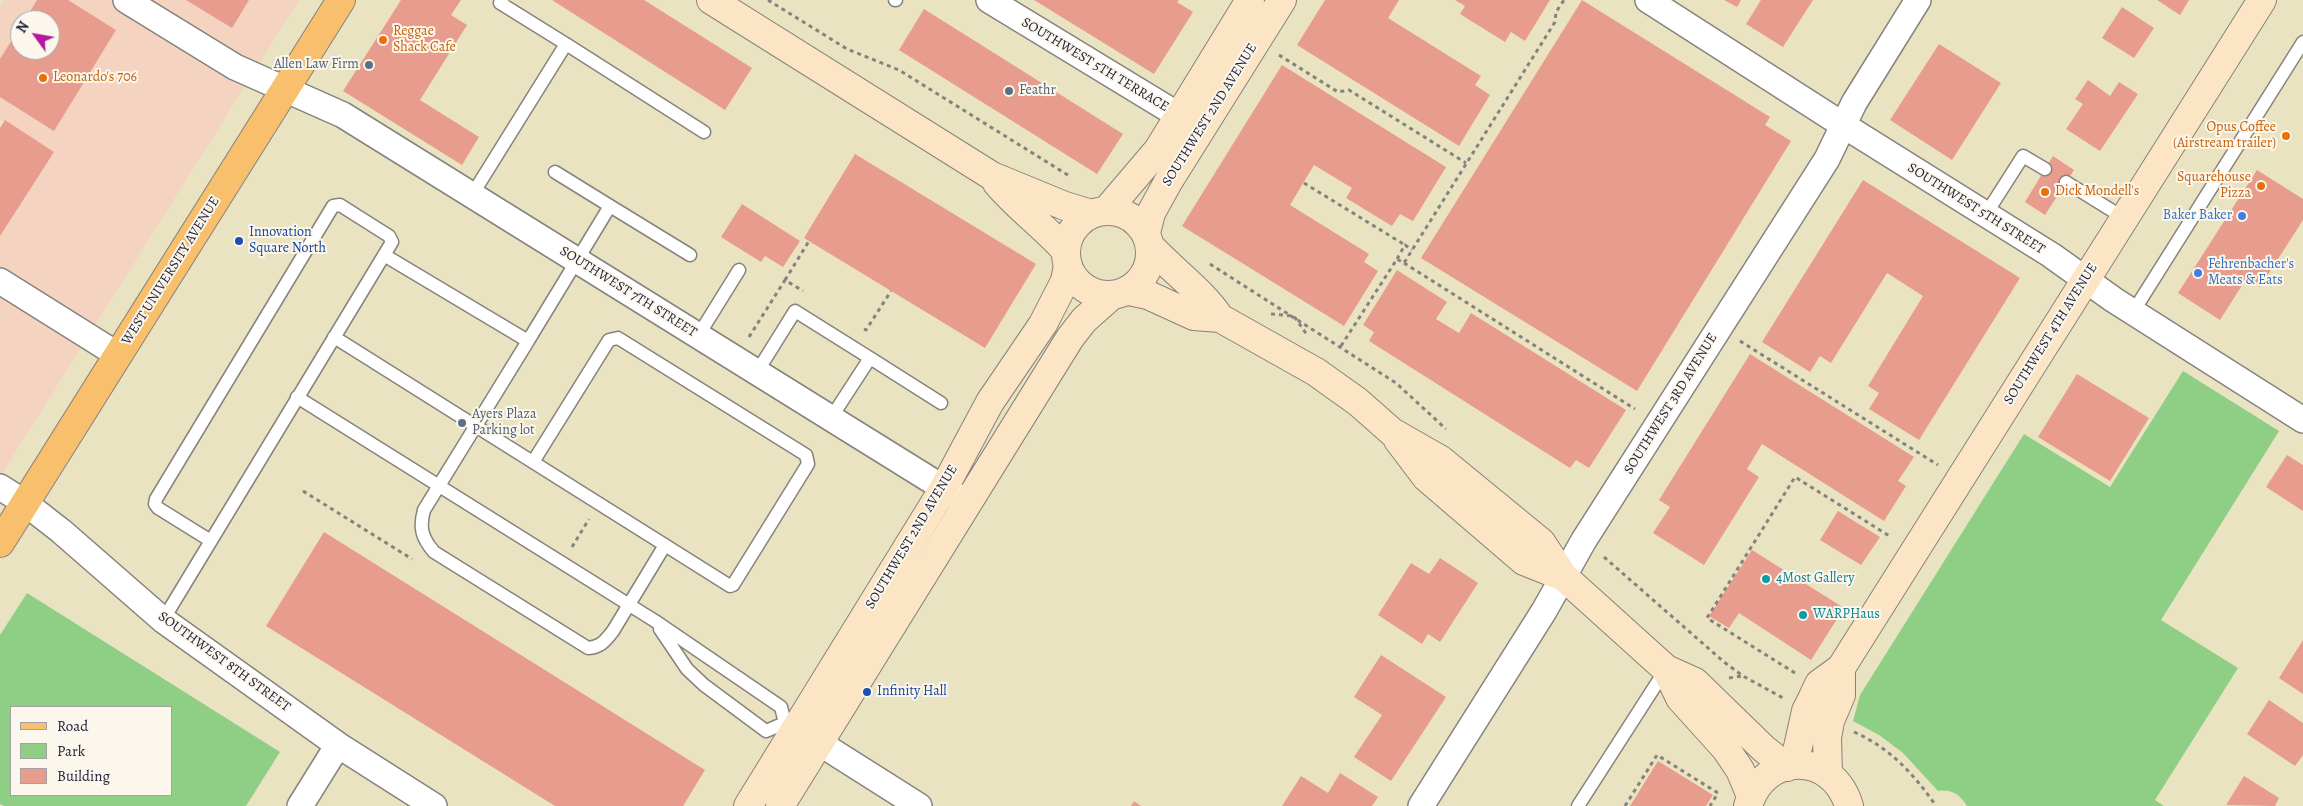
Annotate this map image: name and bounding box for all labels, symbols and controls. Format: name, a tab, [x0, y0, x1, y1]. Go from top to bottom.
north arrow	[10, 10, 60, 60]
street label: SOUTHWEST 5TH TERRACE	[1018, 14, 1172, 116]
text: N	[12, 18, 33, 37]
place label: Reggae Shack Cafe	[393, 24, 456, 56]
marker: Reggae Shack Cafe	[377, 34, 389, 46]
street label: SOUTHWEST 2ND AVENUE	[1159, 40, 1261, 190]
place label: Allen Law Firm	[274, 57, 359, 73]
marker: Allen Law Firm	[363, 59, 375, 71]
place label: Leonardo's 706	[53, 70, 137, 86]
marker: Leonardo's 706	[37, 72, 49, 84]
place label: Feathr	[1019, 83, 1056, 99]
marker: Feathr	[1003, 85, 1015, 97]
place label: Opus Coffee (Airstream trailer)	[2173, 120, 2276, 152]
marker: Opus Coffee (Airstream trailer)	[2280, 130, 2292, 142]
street label: SOUTHWEST 5TH STREET	[1904, 160, 2048, 258]
place label: Squarehouse Pizza	[2177, 170, 2251, 202]
marker: Squarehouse Pizza	[2255, 180, 2267, 192]
place label: Dick Mondell's	[2055, 184, 2139, 200]
marker: Dick Mondell's	[2039, 186, 2051, 198]
street label: WEST UNIVERSITY AVENUE	[118, 194, 224, 348]
place label: Baker Baker	[2163, 208, 2232, 224]
marker: Baker Baker	[2236, 210, 2248, 222]
place label: Innovation Square North	[249, 225, 326, 258]
marker: Innovation Square North	[233, 235, 245, 247]
street label: SOUTHWEST 7TH STREET	[556, 243, 700, 341]
place label: Fehrenbacher's Meats & Eats	[2208, 257, 2294, 290]
street label: SOUTHWEST 4TH AVENUE	[2001, 260, 2101, 408]
marker: Fehrenbacher's Meats & Eats	[2192, 267, 2204, 279]
street label: SOUTHWEST 3RD AVENUE	[1621, 330, 1721, 478]
place label: Ayers Plaza Parking lot	[472, 407, 537, 440]
marker: Ayers Plaza Parking lot	[456, 417, 468, 429]
street label: SOUTHWEST 2ND AVENUE	[862, 462, 962, 612]
place label: 4Most Gallery	[1776, 571, 1855, 587]
marker: 4Most Gallery	[1760, 573, 1772, 585]
place label: WARPHaus	[1813, 607, 1880, 623]
street label: SOUTHWEST 8TH STREET	[155, 608, 293, 716]
marker: WARPHaus	[1797, 609, 1809, 621]
place label: Infinity Hall	[877, 684, 947, 700]
marker: Infinity Hall	[861, 686, 873, 698]
legend	[10, 706, 172, 796]
text: Road	[57, 716, 88, 736]
text: Park	[57, 741, 85, 761]
text: Building	[57, 766, 110, 786]

